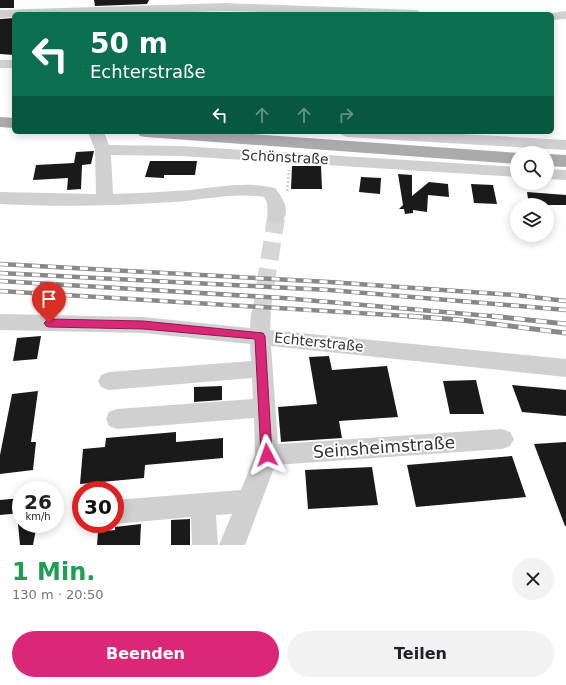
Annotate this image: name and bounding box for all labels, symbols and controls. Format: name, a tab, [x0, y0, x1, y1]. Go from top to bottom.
text: 50 m	[90, 27, 168, 60]
icon: left	[24, 28, 76, 80]
text: Echterstraße	[90, 61, 206, 82]
icon: left	[209, 104, 231, 126]
icon: ahead	[251, 104, 273, 126]
icon: ahead	[293, 104, 315, 126]
icon: right	[335, 104, 357, 126]
map controls	[510, 146, 554, 242]
button: search	[510, 146, 554, 190]
street label: Schönstraße	[241, 147, 329, 167]
button: layers	[510, 198, 554, 242]
pin	[32, 282, 66, 323]
icon: arrive	[38, 288, 60, 310]
street label: Echterstraße	[273, 329, 365, 355]
street label: Seinsheimstraße	[312, 432, 456, 462]
position arrow	[246, 434, 288, 476]
speed limit sign: 30	[72, 481, 124, 533]
text: 26	[24, 490, 52, 514]
text: km/h	[25, 511, 51, 522]
text: 1 Min.	[12, 558, 95, 586]
button: close	[512, 558, 554, 600]
text: 130 m · 20:50	[12, 587, 103, 602]
button: Beenden	[12, 631, 279, 677]
button: Teilen	[287, 631, 554, 677]

